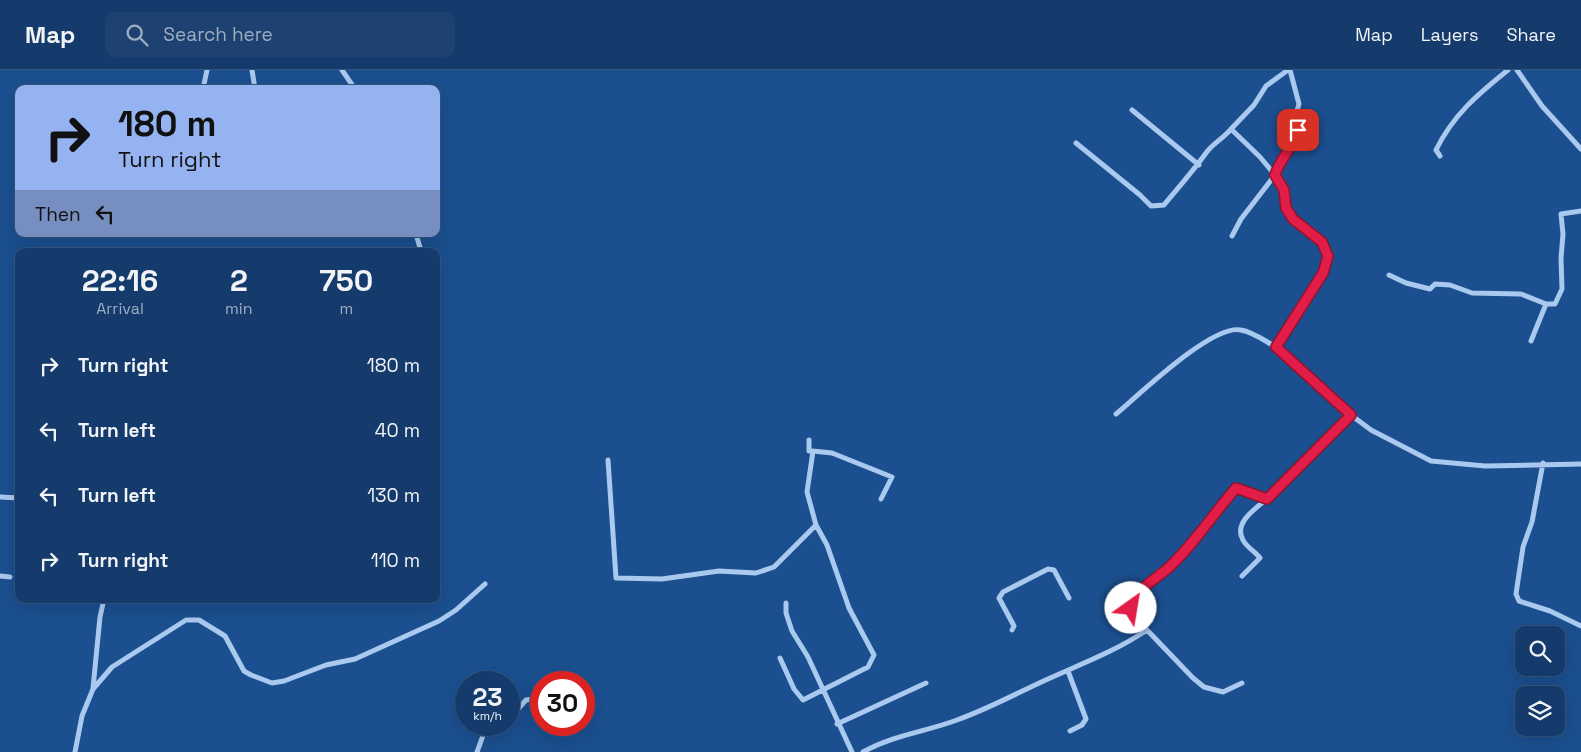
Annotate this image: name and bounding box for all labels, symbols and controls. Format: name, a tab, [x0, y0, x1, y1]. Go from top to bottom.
search box	[105, 12, 455, 57]
text: Map	[25, 19, 75, 50]
icon: search	[123, 21, 151, 49]
text: Search here	[163, 22, 273, 47]
text: Map	[1355, 23, 1393, 46]
text: Layers	[1421, 23, 1478, 46]
text: Share	[1506, 23, 1556, 46]
text: 180 m	[118, 102, 216, 146]
icon: right	[35, 105, 100, 170]
pin	[1277, 109, 1319, 151]
icon: arrive	[1284, 116, 1312, 144]
text: Turn right	[118, 145, 221, 173]
icon: left	[91, 200, 119, 228]
text: Then	[35, 202, 81, 227]
text: 22:16	[82, 261, 158, 300]
text: 2	[230, 261, 248, 300]
text: 750	[319, 261, 373, 300]
text: Arrival	[96, 298, 144, 319]
text: min	[225, 298, 253, 319]
text: m	[339, 298, 353, 319]
icon: right	[35, 352, 63, 380]
text: Turn right	[78, 353, 168, 378]
text: 180 m	[367, 353, 420, 378]
icon: left	[35, 417, 63, 445]
text: Turn left	[78, 418, 156, 443]
text: 40 m	[375, 418, 420, 443]
icon: left	[35, 482, 63, 510]
text: Turn left	[78, 483, 156, 508]
text: 130 m	[367, 483, 420, 508]
icon: right	[35, 547, 63, 575]
text: Turn right	[78, 548, 168, 573]
text: 110 m	[371, 548, 420, 573]
position arrow	[1104, 581, 1156, 633]
map controls	[1515, 626, 1565, 736]
button: search	[1515, 626, 1565, 676]
speed limit sign: 30	[530, 671, 595, 736]
text: 23	[472, 681, 503, 713]
button: layers	[1515, 686, 1565, 736]
text: km/h	[473, 708, 502, 724]

